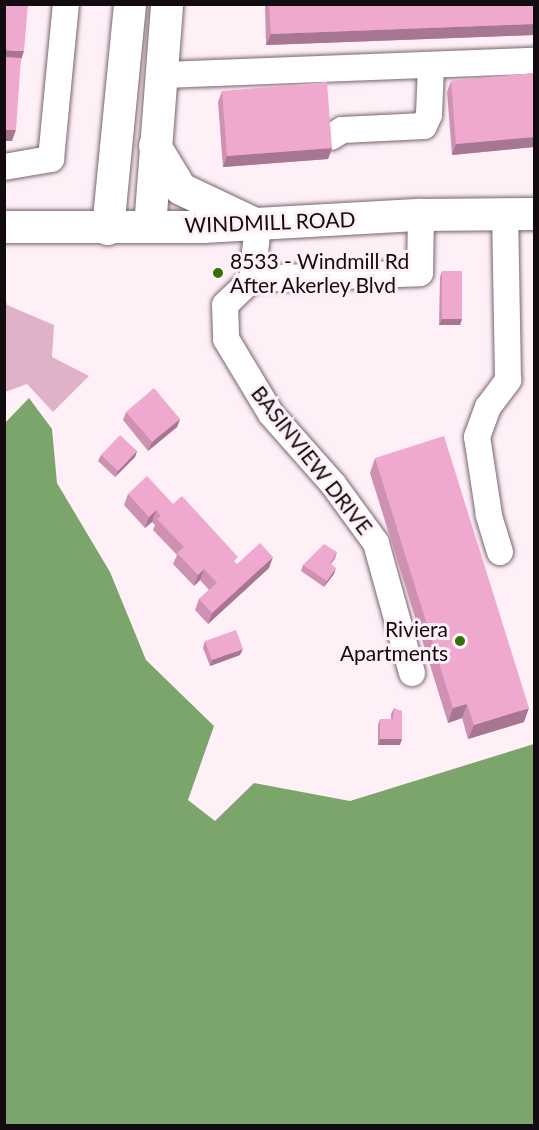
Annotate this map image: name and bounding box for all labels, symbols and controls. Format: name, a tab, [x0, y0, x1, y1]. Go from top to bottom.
street label: WINDMILL ROAD	[184, 206, 356, 238]
place label: 8533 - Windmill Rd After Akerley Blvd	[230, 248, 409, 298]
marker: 8533 - Windmill Rd After Akerley Blvd	[211, 266, 225, 280]
street label: BASINVIEW DRIVE	[246, 381, 378, 539]
place label: Riviera Apartments	[340, 616, 448, 666]
marker: Riviera Apartments	[453, 634, 467, 648]

